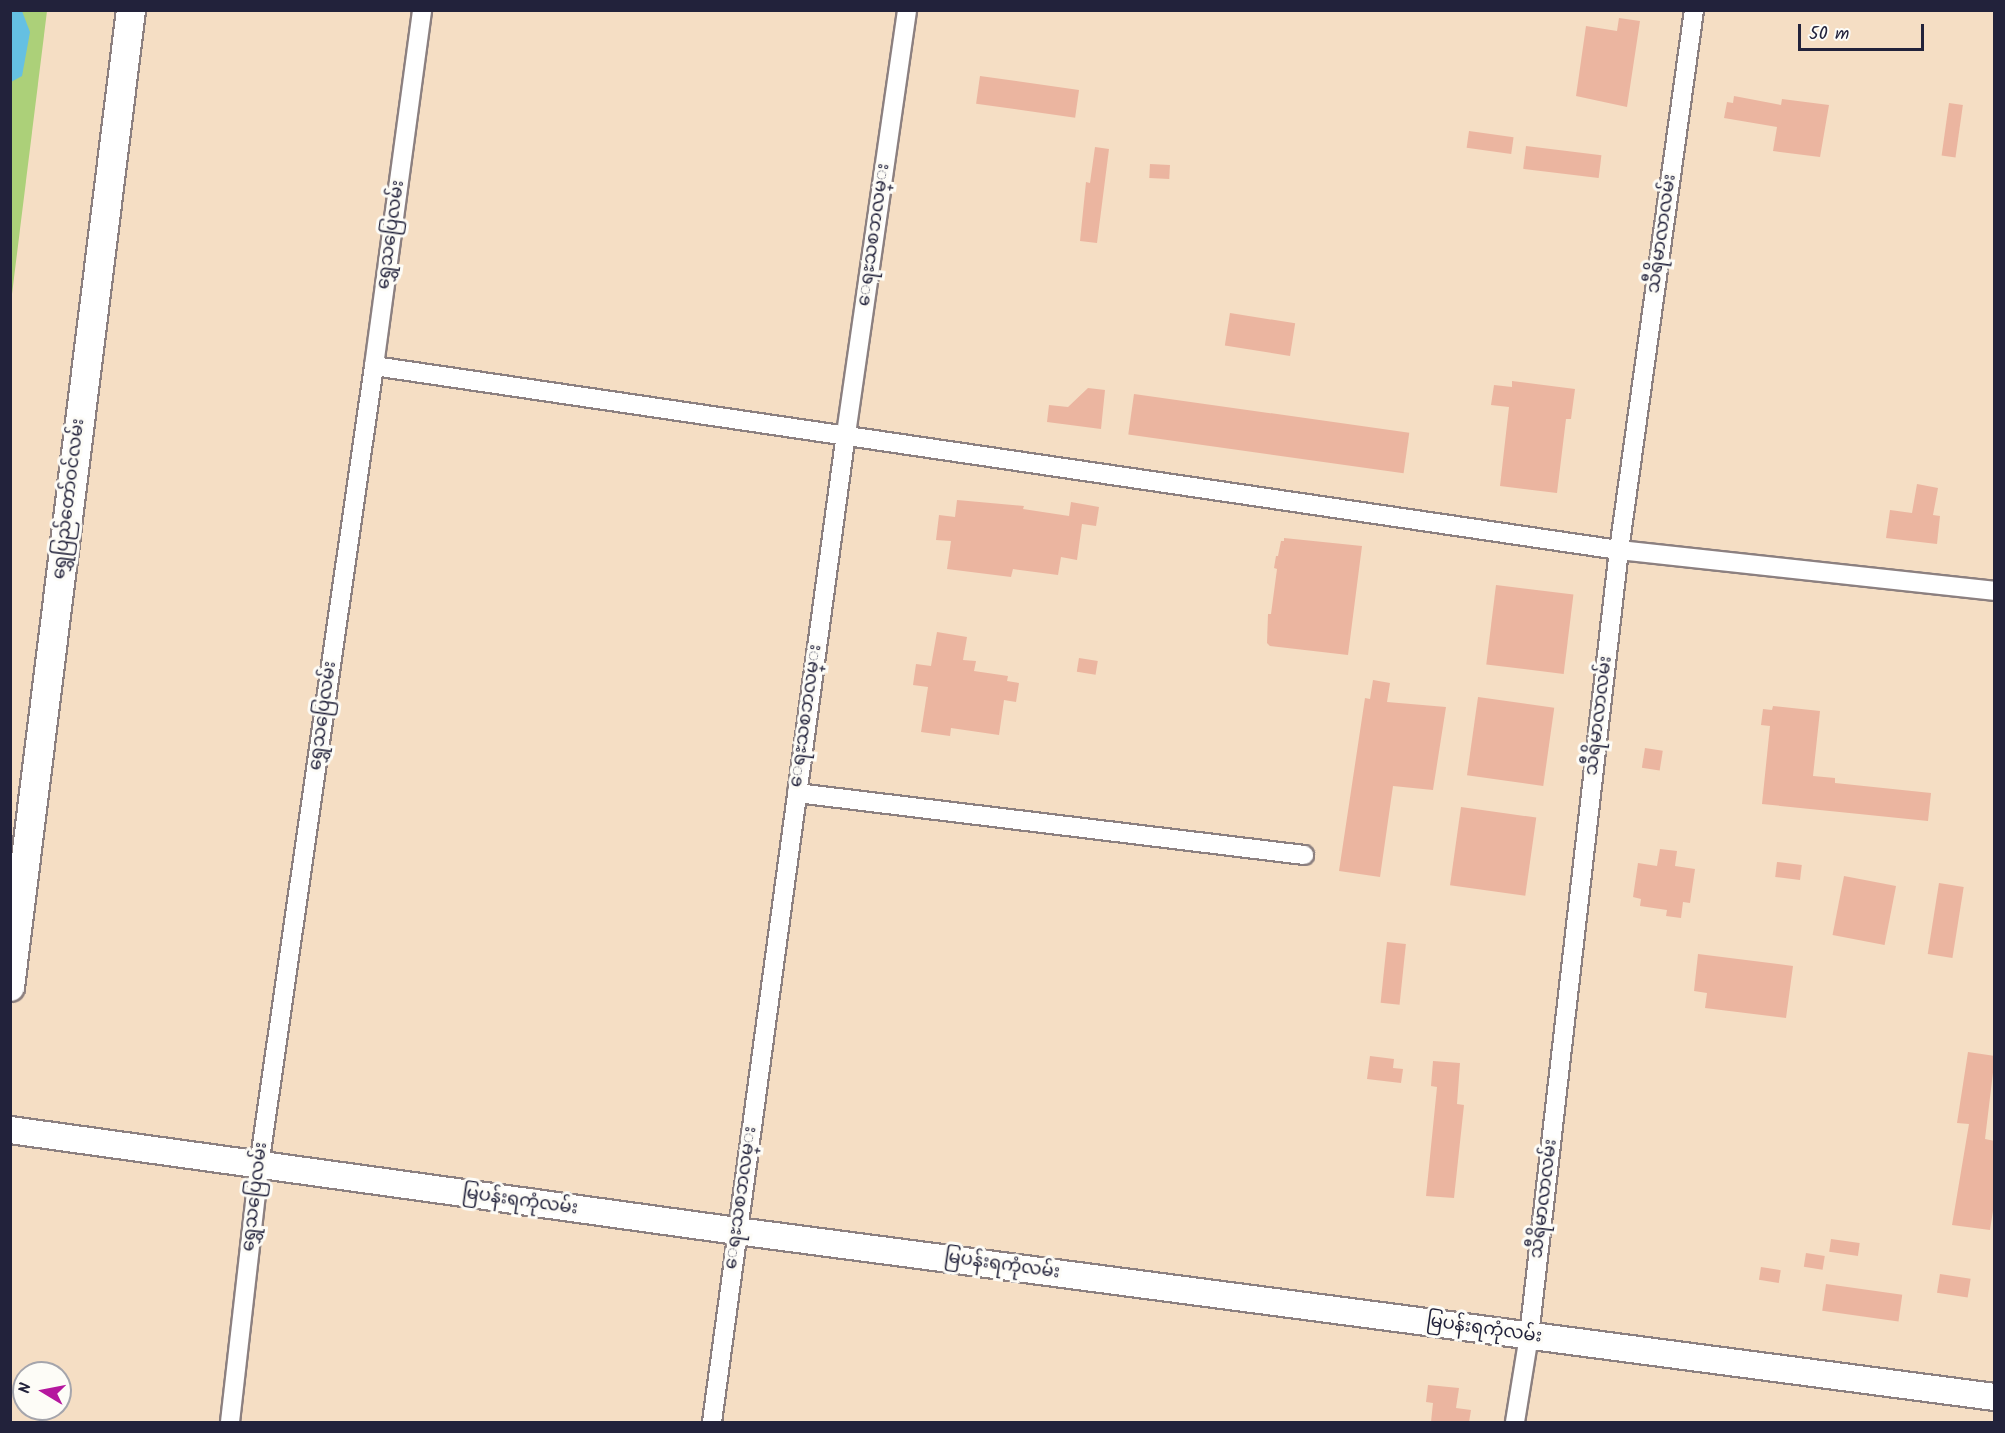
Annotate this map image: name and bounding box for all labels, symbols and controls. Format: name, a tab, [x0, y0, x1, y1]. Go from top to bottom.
scale bar	[1801, 12, 1927, 50]
text: 50 m	[1809, 20, 1849, 49]
street label: ေရႊသစၥာလမ္း	[854, 162, 896, 308]
street label: သီရိမာလာလမ်း	[1644, 173, 1682, 295]
street label: ရွှေသပြေလမ်း	[374, 179, 410, 291]
street label: ရွှေပြည်တော်ဝင်လမ်း	[49, 417, 91, 581]
street label: ေရႊသစၥာလမ္း	[786, 643, 828, 789]
street label: သီရိမာလာလမ်း	[1582, 655, 1618, 777]
street label: ရွှေသပြေလမ်း	[306, 660, 342, 772]
street label: ေရႊသစၥာလမ္း	[721, 1125, 763, 1271]
street label: သီရိမာလာလမ်း	[1527, 1138, 1563, 1260]
street label: ရွှေသပြေလမ်း	[239, 1141, 273, 1253]
street label: မြပန်းရကုံလမ်း	[461, 1183, 579, 1221]
street label: မြပန်းရကုံလမ်း	[943, 1247, 1061, 1285]
street label: မြပန်းရကုံလမ်း	[1425, 1311, 1543, 1349]
north arrow	[12, 1361, 72, 1421]
text: N	[13, 1381, 39, 1395]

